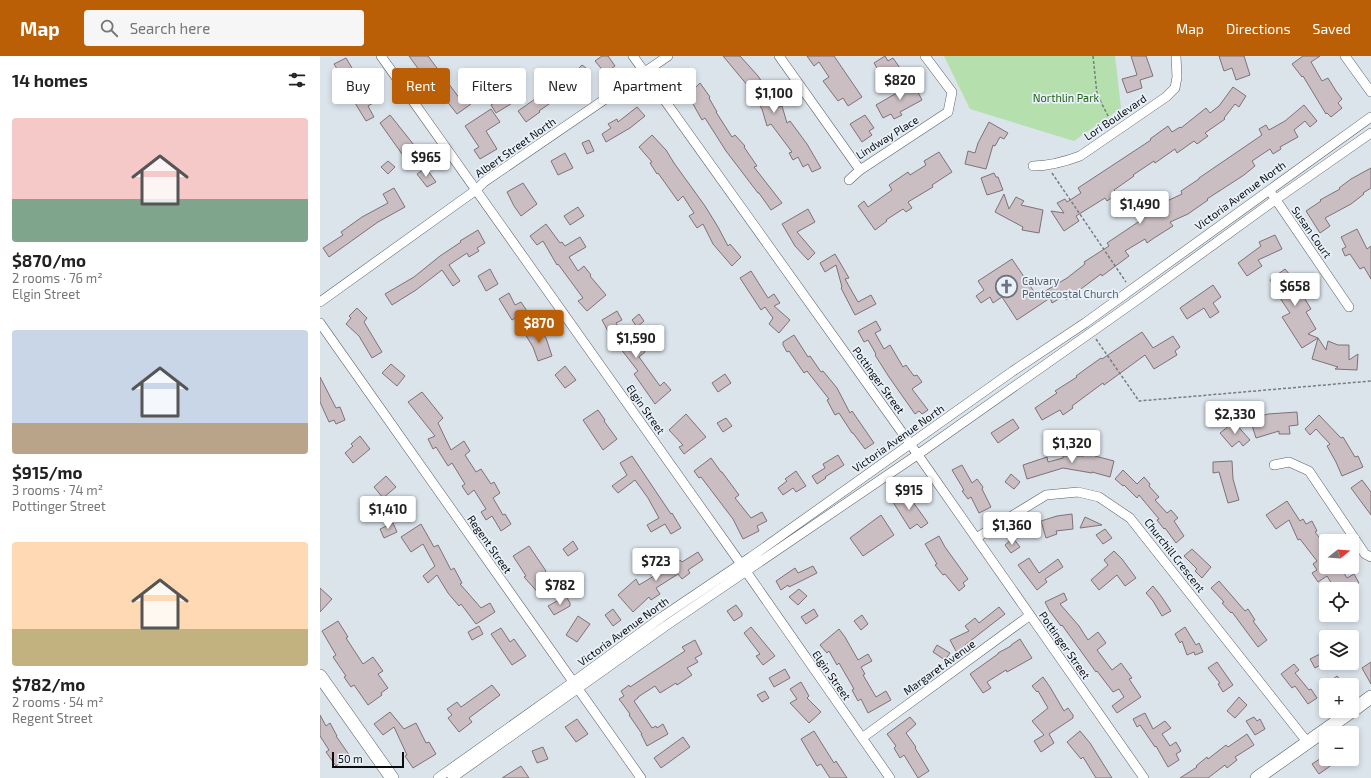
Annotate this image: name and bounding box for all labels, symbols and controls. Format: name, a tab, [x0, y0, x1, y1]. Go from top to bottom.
search box	[84, 10, 364, 46]
text: Map	[20, 17, 60, 40]
icon: search	[98, 17, 120, 39]
text: Search here	[130, 19, 210, 37]
text: Map	[1176, 20, 1204, 37]
text: Directions	[1226, 20, 1291, 37]
text: Saved	[1313, 20, 1351, 37]
pin: $820	[876, 67, 924, 101]
chip: Buy	[332, 68, 384, 104]
chip: Rent	[392, 68, 450, 104]
chip: Filters	[458, 68, 526, 104]
chip: New	[534, 68, 591, 104]
chip: Apartment	[599, 68, 696, 104]
icon: filters	[286, 69, 308, 91]
text: 14 homes	[12, 70, 88, 90]
text: $820	[884, 72, 916, 88]
pin: $1,100	[741, 80, 807, 114]
text: $1,100	[755, 85, 793, 101]
park label: Northlin Park	[1033, 91, 1100, 104]
street label: Lori Boulevard	[1081, 91, 1149, 143]
street label: Lindway Place	[853, 113, 921, 161]
street label: Albert Street North	[472, 114, 558, 180]
icon: home	[124, 144, 196, 216]
pin: $965	[402, 144, 450, 178]
text: $965	[411, 149, 441, 165]
street label: Victoria Avenue North	[1192, 158, 1288, 232]
pin: $1,490	[1107, 191, 1173, 225]
text: $1,490	[1120, 196, 1160, 212]
street label: Susan Court	[1289, 204, 1335, 260]
text: $870/mo	[12, 250, 86, 270]
text: 2 rooms · 76 m²	[12, 270, 103, 286]
church icon: Calvary Pentecostal Church	[993, 273, 1019, 299]
pin: $658	[1271, 273, 1319, 307]
place label: Calvary Pentecostal Church	[1022, 274, 1119, 300]
text: $658	[1280, 278, 1310, 294]
text: Elgin Street	[12, 286, 80, 302]
pin: $870	[515, 310, 563, 344]
text: $870	[524, 315, 554, 331]
pin: $1,590	[603, 325, 669, 359]
text: $1,590	[616, 330, 656, 346]
street label: Pottinger Street	[850, 344, 908, 416]
icon: home	[124, 356, 196, 428]
street label: Elgin Street	[624, 382, 668, 436]
street label: Victoria Avenue North	[850, 401, 946, 475]
pin: $2,330	[1202, 401, 1268, 435]
text: $2,330	[1214, 406, 1256, 422]
pin: $1,320	[1039, 430, 1105, 464]
text: $1,320	[1052, 435, 1092, 451]
text: $915/mo	[12, 462, 82, 482]
pin: $915	[885, 477, 933, 511]
text: 3 rooms · 74 m²	[12, 482, 103, 498]
text: $915	[895, 482, 923, 498]
pin: $1,410	[355, 496, 421, 530]
text: Pottinger Street	[12, 498, 106, 514]
text: $1,410	[369, 501, 407, 517]
street label: Regent Street	[465, 512, 515, 576]
pin: $1,360	[979, 512, 1045, 546]
street label: Churchill Crescent	[1142, 515, 1208, 595]
text: $1,360	[992, 517, 1032, 533]
north arrow	[1319, 534, 1359, 574]
map controls	[1319, 534, 1359, 766]
pin: $723	[632, 548, 680, 582]
text: $723	[641, 553, 671, 569]
icon: home	[124, 568, 196, 640]
pin: $782	[536, 572, 584, 606]
text: $782	[545, 577, 575, 593]
button: locate	[1319, 582, 1359, 622]
street label: Victoria Avenue North	[575, 594, 671, 668]
street label: Pottinger Street	[1037, 609, 1093, 681]
button: layers	[1319, 630, 1359, 670]
street label: Margaret Avenue	[901, 637, 978, 697]
street label: Elgin Street	[810, 648, 854, 702]
text: $782/mo	[12, 674, 85, 694]
button: +	[1319, 678, 1359, 718]
text: 2 rooms · 54 m²	[12, 694, 104, 710]
text: Regent Street	[12, 710, 93, 726]
button: −	[1319, 726, 1359, 766]
scale bar	[332, 750, 404, 769]
text: 50 m	[338, 752, 363, 765]

